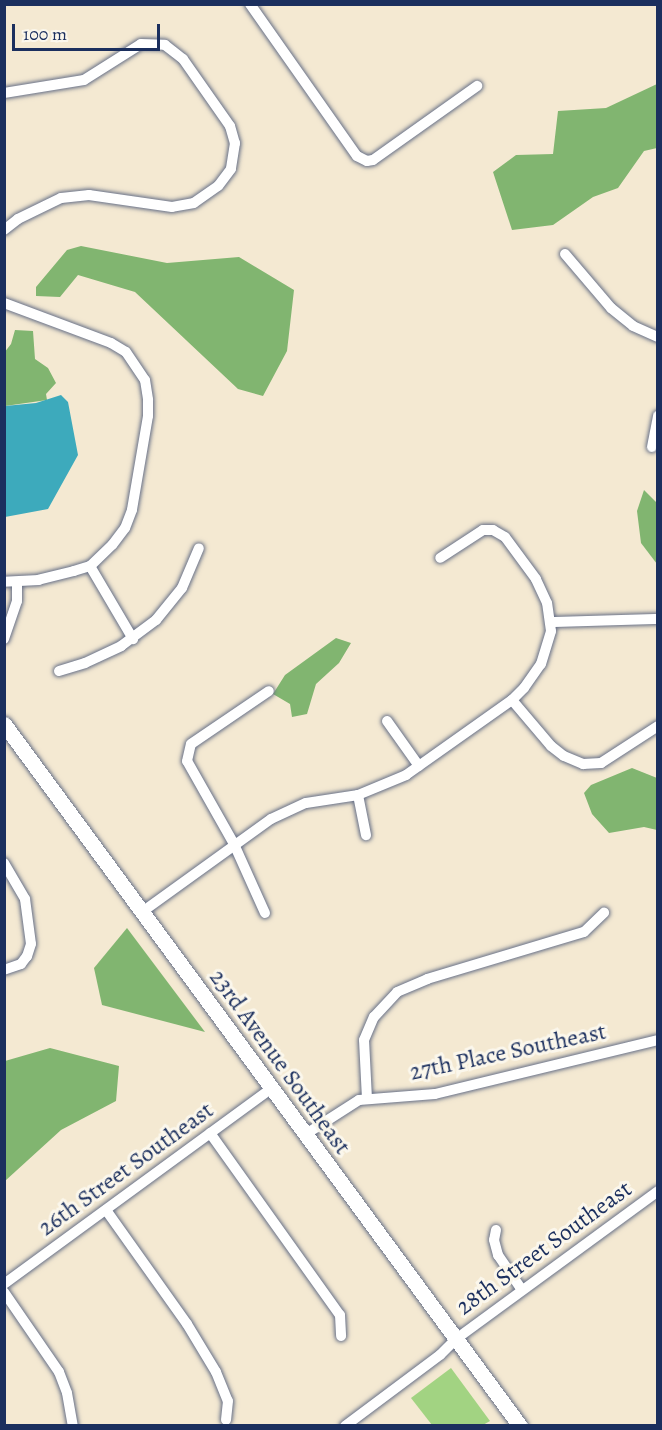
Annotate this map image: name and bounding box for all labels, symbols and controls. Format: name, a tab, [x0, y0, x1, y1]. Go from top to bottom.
scale bar	[15, 12, 164, 50]
text: 100 m	[23, 22, 67, 46]
street label: 23rd Avenue Southeast	[203, 964, 357, 1160]
street label: 27th Place Southeast	[407, 1017, 609, 1087]
street label: 26th Street Southeast	[33, 1096, 219, 1242]
street label: 28th Street Southeast	[451, 1175, 637, 1321]

